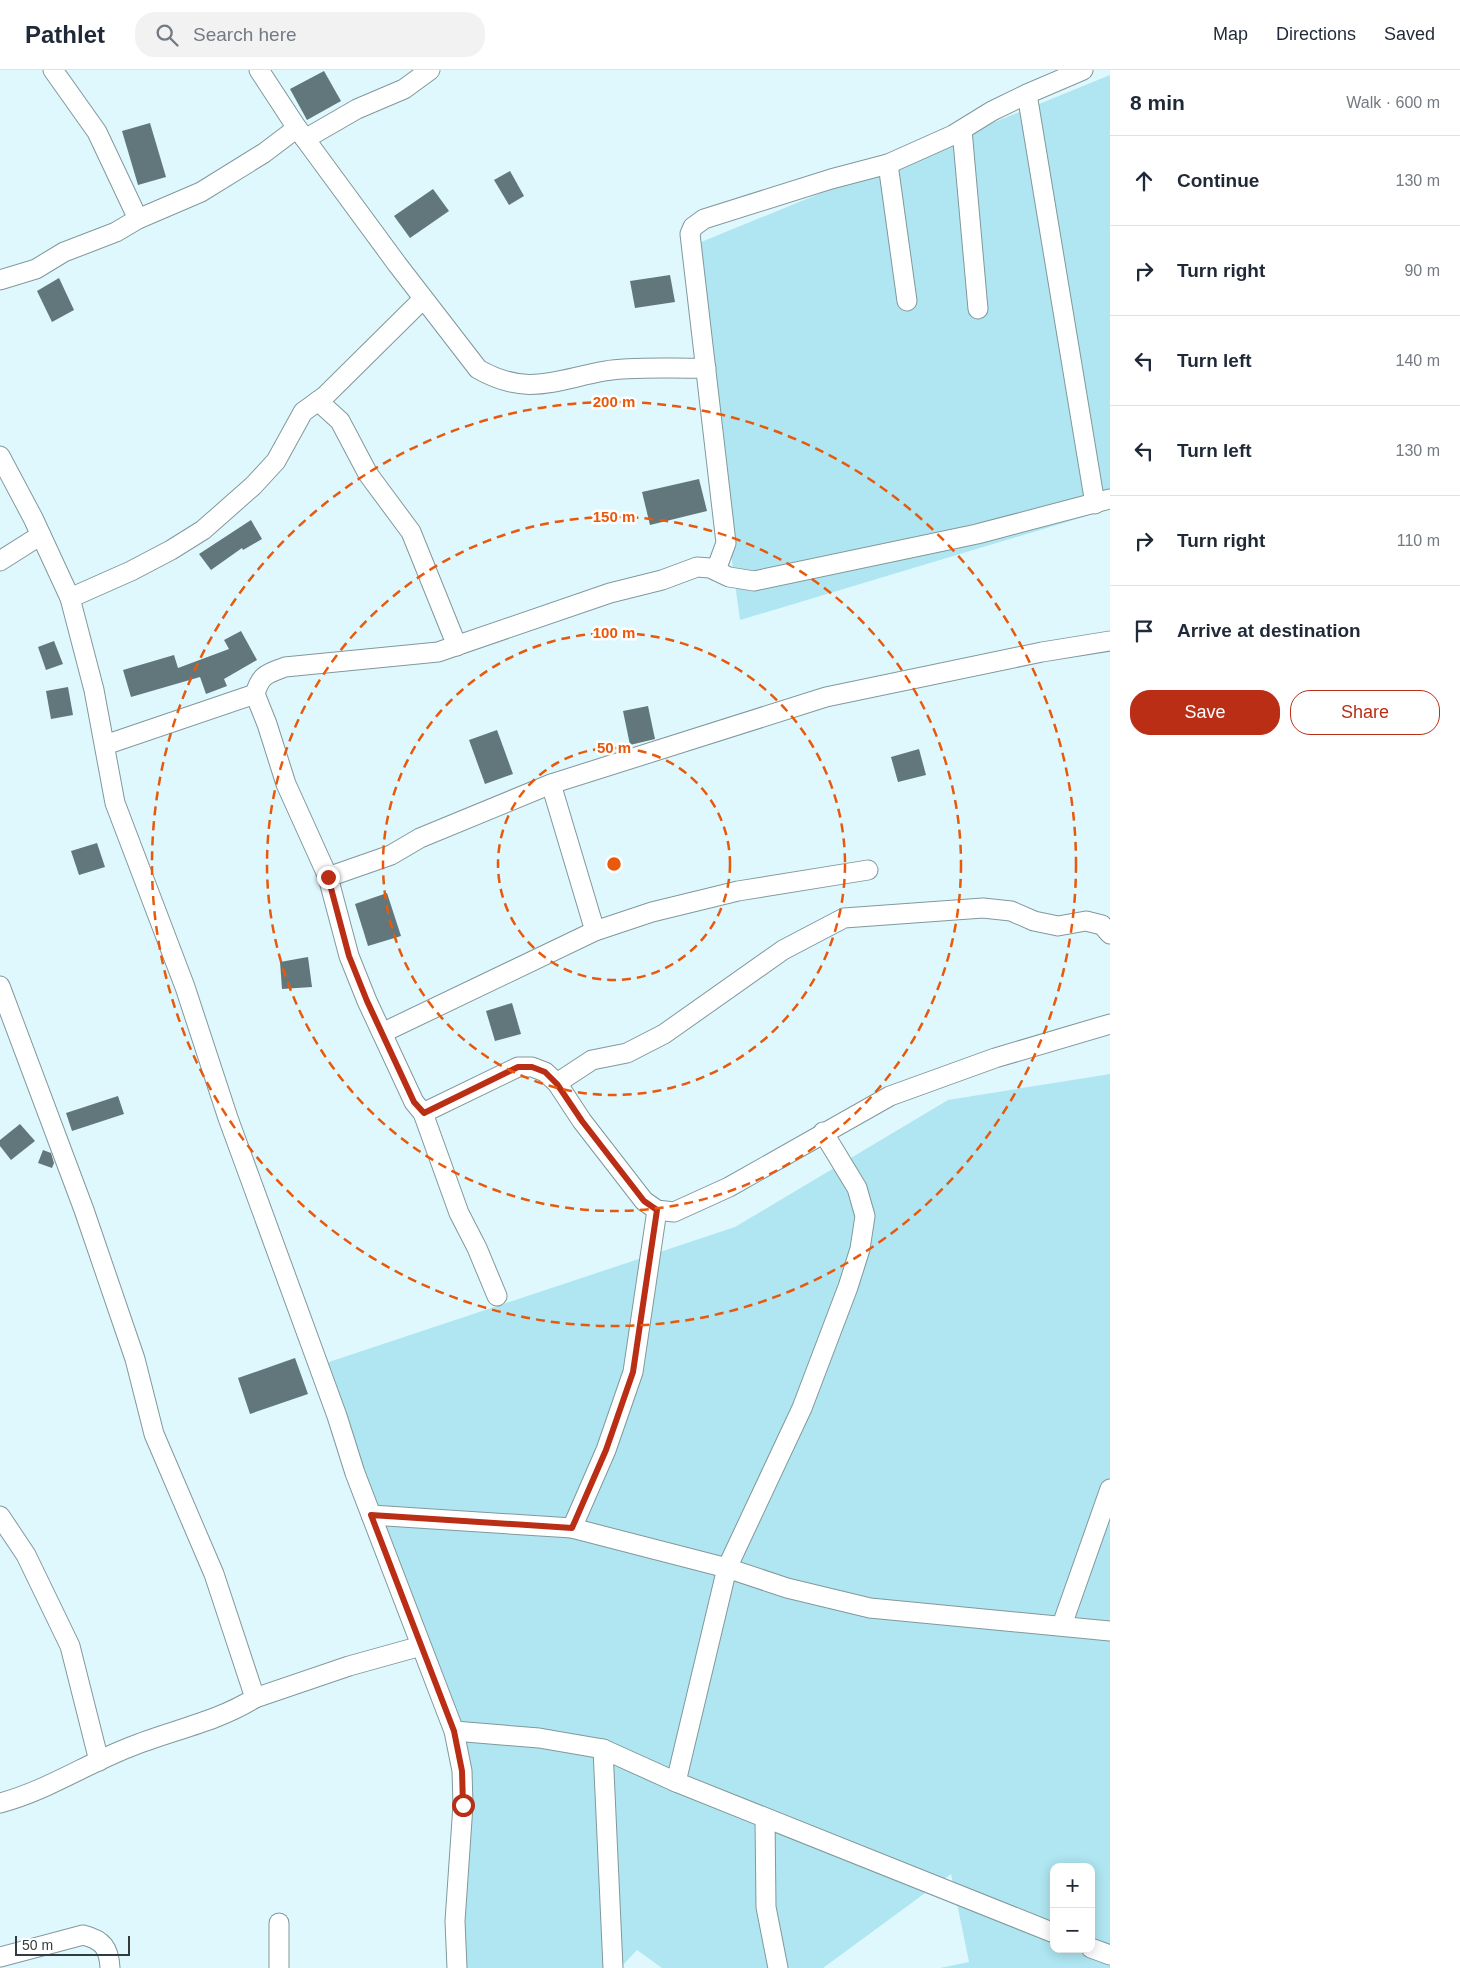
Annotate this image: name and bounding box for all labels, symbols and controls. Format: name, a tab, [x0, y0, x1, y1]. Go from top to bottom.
search box	[135, 12, 485, 57]
text: Pathlet	[25, 21, 105, 48]
icon: search	[153, 21, 181, 49]
text: Search here	[193, 24, 297, 45]
text: Map	[1213, 24, 1248, 44]
text: Directions	[1276, 24, 1356, 44]
text: Saved	[1384, 24, 1435, 44]
text: 8 min	[1130, 91, 1185, 114]
text: Walk · 600 m	[1346, 94, 1440, 111]
icon: ahead	[1130, 167, 1158, 195]
text: Continue	[1177, 170, 1259, 191]
text: 130 m	[1396, 172, 1440, 189]
icon: right	[1130, 257, 1158, 285]
text: Turn right	[1177, 260, 1265, 281]
text: 90 m	[1404, 262, 1440, 279]
icon: left	[1130, 347, 1158, 375]
text: Turn left	[1177, 350, 1252, 371]
text: 140 m	[1396, 352, 1440, 369]
text: 200 m	[593, 393, 635, 410]
icon: left	[1130, 437, 1158, 465]
text: Turn left	[1177, 440, 1252, 461]
text: 130 m	[1396, 442, 1440, 459]
text: 150 m	[593, 508, 635, 525]
icon: right	[1130, 527, 1158, 555]
text: Turn right	[1177, 530, 1265, 551]
text: 110 m	[1397, 532, 1440, 549]
icon: arrive	[1130, 617, 1158, 645]
text: Arrive at destination	[1177, 620, 1361, 641]
text: 100 m	[593, 624, 635, 641]
button: Save	[1130, 690, 1280, 735]
button: Share	[1290, 690, 1440, 735]
text: 50 m	[597, 739, 631, 756]
centre of rings	[605, 855, 623, 873]
route end	[317, 866, 340, 889]
route start	[452, 1794, 475, 1817]
map controls	[1050, 1863, 1095, 1953]
button: +	[1050, 1863, 1095, 1908]
button: −	[1050, 1908, 1095, 1953]
scale bar	[15, 1933, 130, 1956]
text: 50 m	[22, 1937, 53, 1953]

